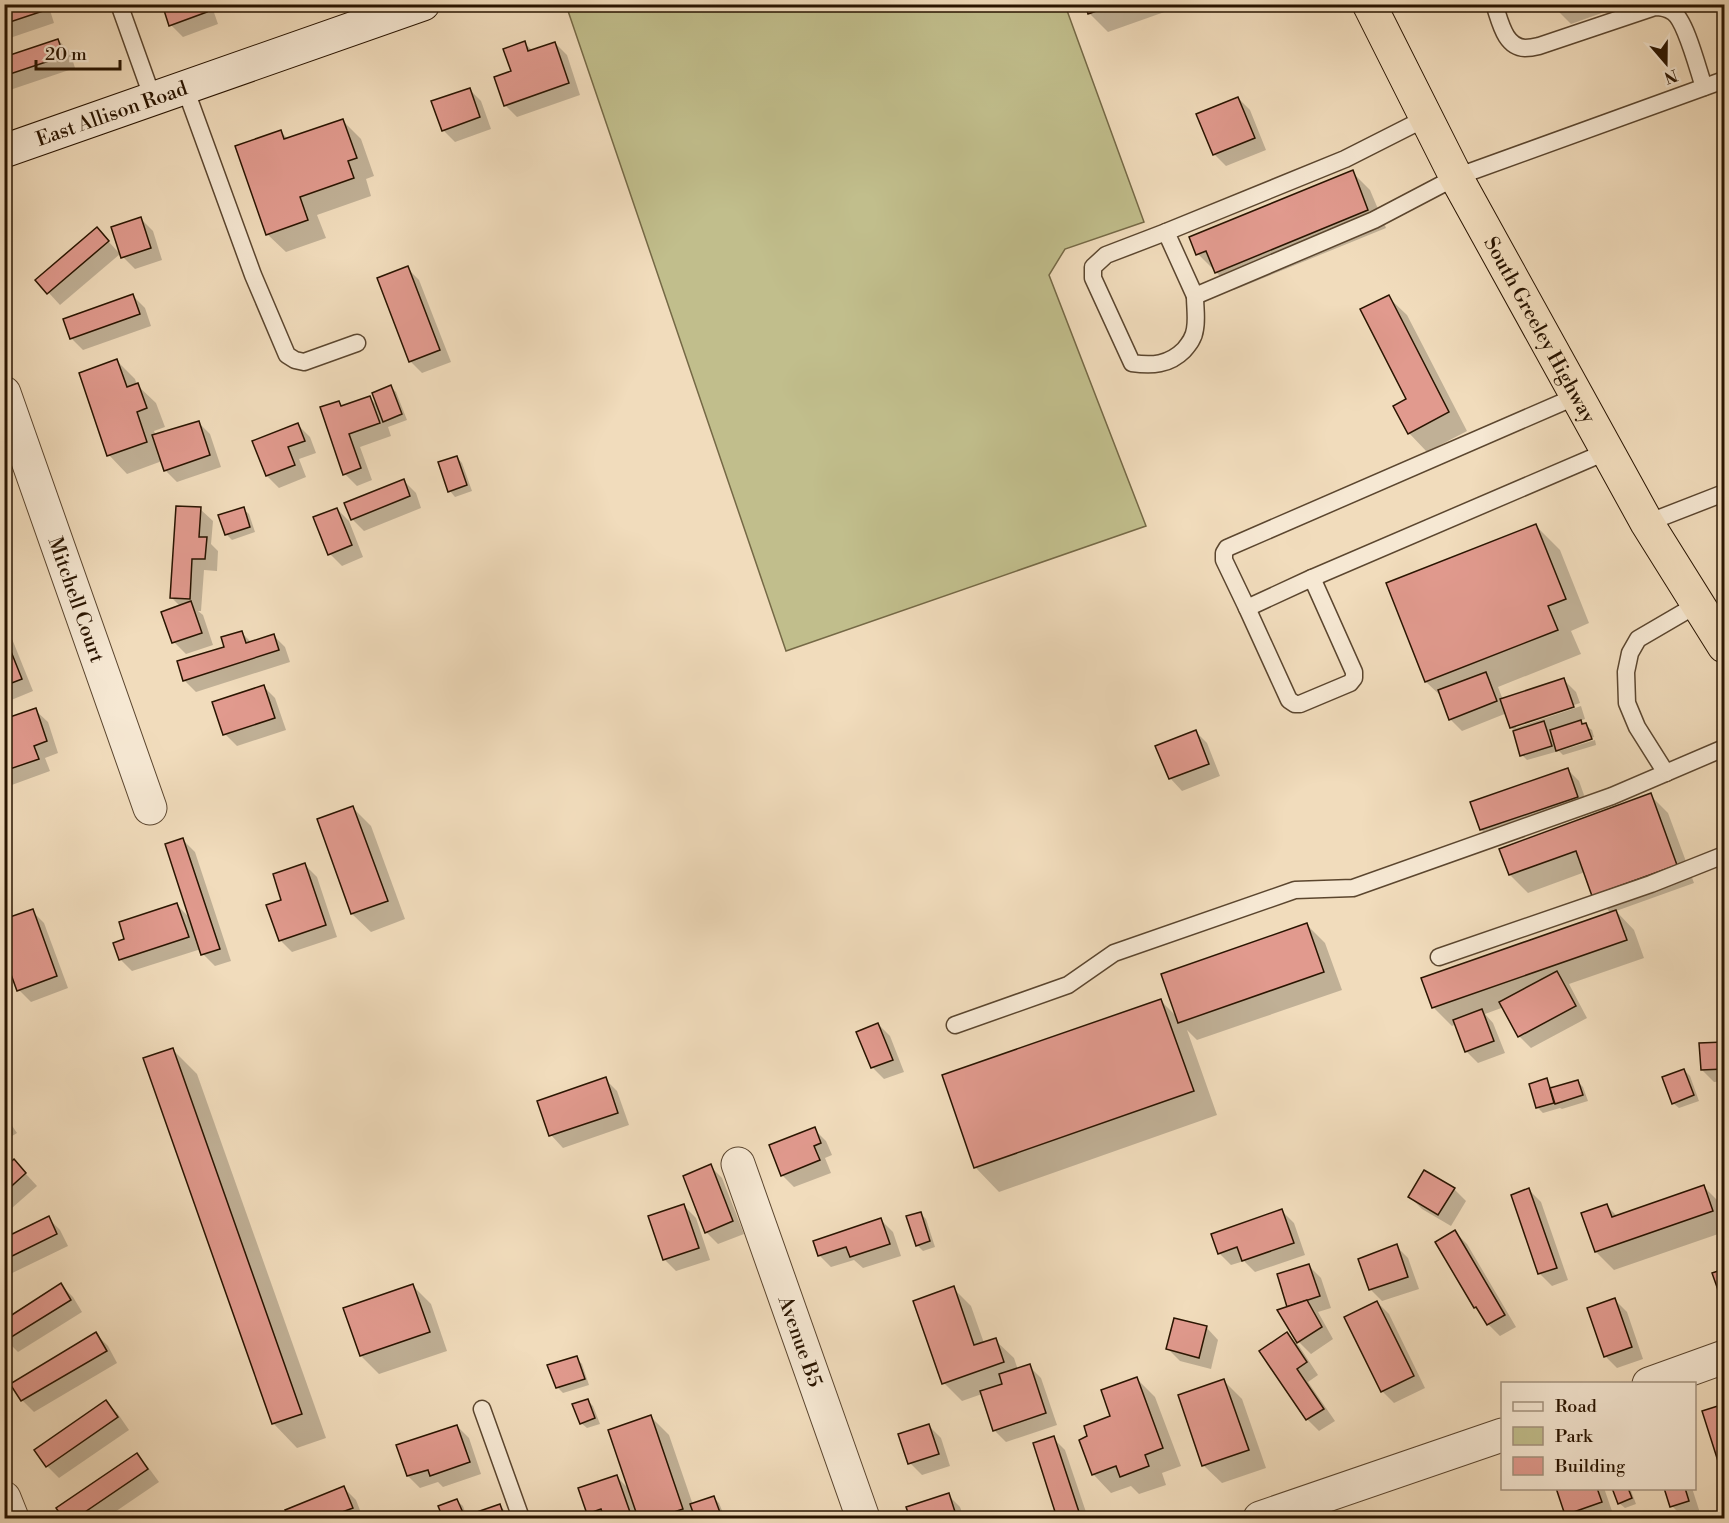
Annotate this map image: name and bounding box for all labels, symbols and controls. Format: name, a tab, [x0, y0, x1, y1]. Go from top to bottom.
scale bar	[36, 33, 120, 71]
north arrow	[1636, 33, 1696, 93]
text: 20 m	[45, 43, 87, 66]
text: N	[1661, 65, 1680, 88]
street label: East Allison Road	[33, 76, 192, 153]
street label: South Greeley Highway	[1477, 233, 1601, 428]
street label: Mitchell Court	[42, 534, 109, 666]
street label: Avenue B5	[771, 1292, 827, 1391]
legend	[1501, 1382, 1696, 1490]
text: Road	[1555, 1395, 1598, 1418]
text: Park	[1555, 1425, 1594, 1448]
text: Building	[1554, 1455, 1626, 1478]

